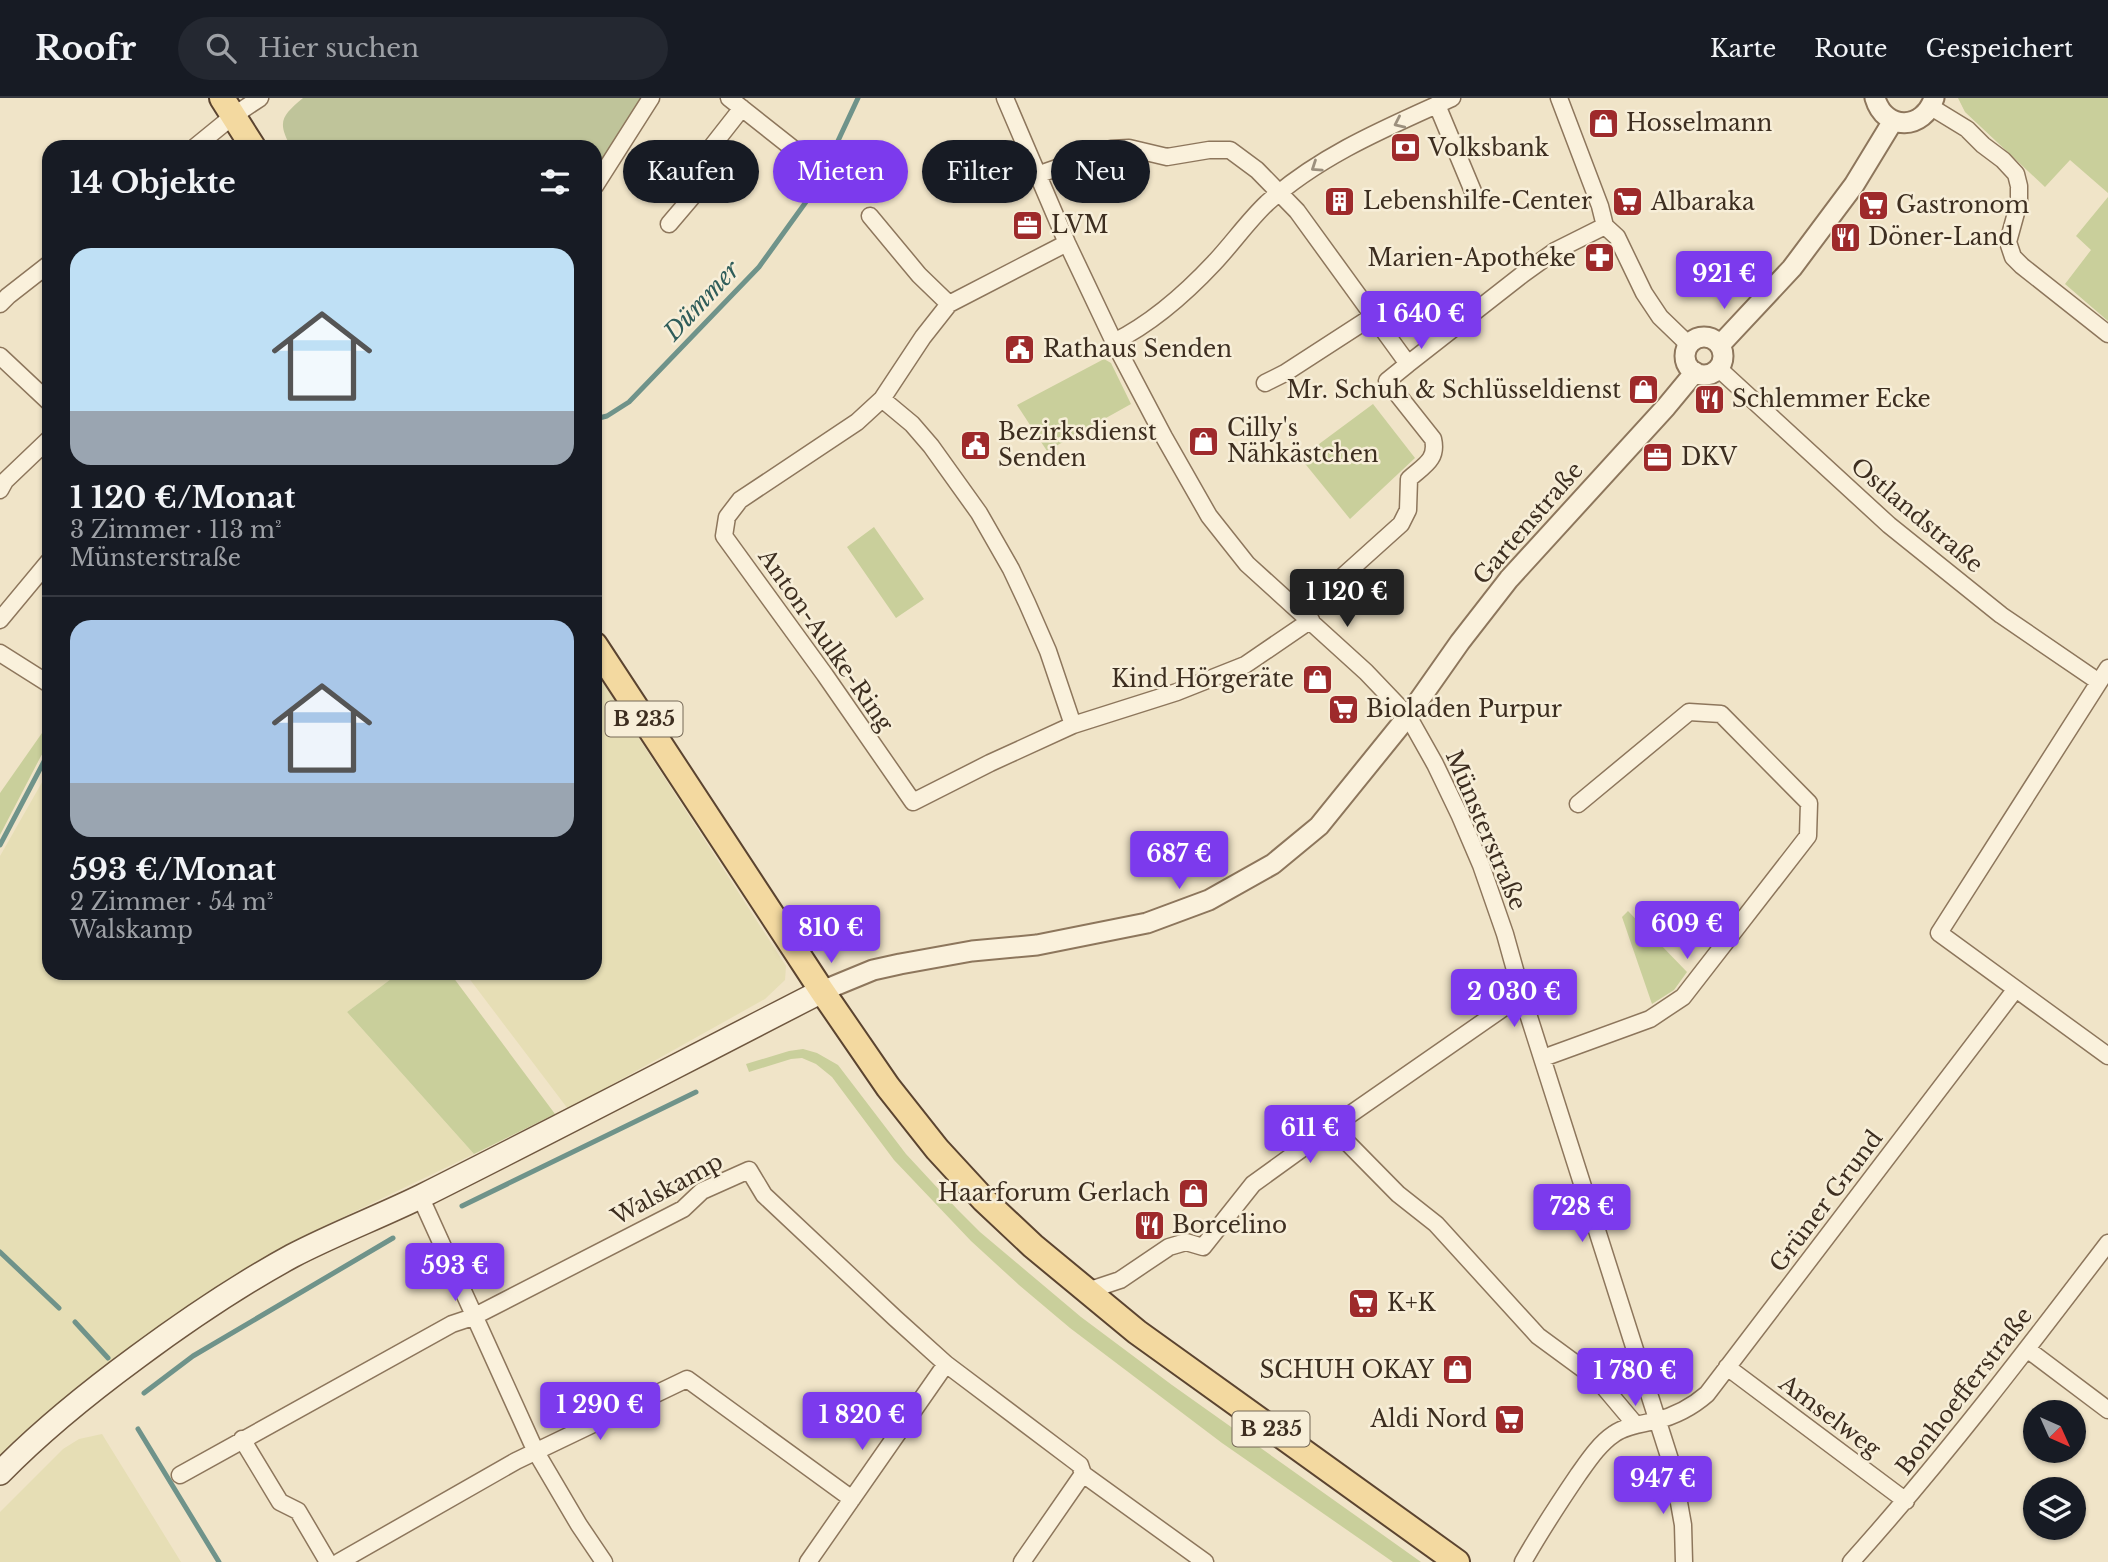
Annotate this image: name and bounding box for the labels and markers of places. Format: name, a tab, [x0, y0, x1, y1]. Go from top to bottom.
shop icon: Hosselmann	[1586, 106, 1620, 140]
place label: Hosselmann	[1626, 109, 1773, 137]
bank icon: Volksbank	[1388, 131, 1422, 165]
place label: Volksbank	[1427, 134, 1550, 162]
building icon: Lebenshilfe-Center	[1323, 184, 1357, 218]
supermarket icon: Albaraka	[1611, 185, 1645, 219]
place label: Lebenshilfe-Center	[1363, 187, 1592, 215]
place label: Albaraka	[1650, 188, 1755, 216]
supermarket icon: Gastronom	[1856, 188, 1890, 222]
place label: Gastronom	[1896, 191, 2030, 219]
office icon: LVM	[1011, 208, 1045, 242]
place label: LVM	[1051, 211, 1109, 239]
restaurant icon: Döner-Land	[1828, 220, 1862, 254]
place label: Döner-Land	[1868, 223, 2014, 251]
pharmacy icon: Marien-Apotheke	[1582, 241, 1616, 275]
place label: Marien-Apotheke	[1368, 244, 1576, 272]
pin: 921 €	[1675, 252, 1773, 311]
pin: 1 640 €	[1356, 292, 1486, 351]
public building icon: Rathaus Senden	[1003, 332, 1037, 366]
place label: Rathaus Senden	[1043, 335, 1232, 363]
shop icon: Mr. Schuh & Schlüsseldienst	[1627, 373, 1661, 407]
place label: Mr. Schuh & Schlüsseldienst	[1287, 376, 1621, 404]
restaurant icon: Schlemmer Ecke	[1692, 382, 1726, 416]
place label: Schlemmer Ecke	[1732, 385, 1931, 413]
place label: Cilly's Nähkästchen	[1227, 414, 1379, 468]
place label: Bezirksdienst Senden	[998, 418, 1157, 472]
shop icon: Cilly's Nähkästchen	[1187, 424, 1221, 458]
public building icon: Bezirksdienst Senden	[958, 428, 992, 462]
office icon: DKV	[1641, 440, 1675, 474]
place label: DKV	[1681, 443, 1738, 471]
pin: 1 120 €	[1282, 570, 1412, 629]
shop icon: Kind Hörgeräte	[1300, 662, 1334, 696]
place label: Kind Hörgeräte	[1111, 665, 1294, 693]
supermarket icon: Bioladen Purpur	[1326, 692, 1360, 726]
place label: Bioladen Purpur	[1366, 695, 1562, 723]
pin: 687 €	[1130, 832, 1228, 891]
pin: 609 €	[1638, 902, 1736, 961]
pin: 810 €	[782, 906, 880, 965]
pin: 2 030 €	[1449, 970, 1579, 1029]
pin: 611 €	[1261, 1105, 1359, 1165]
shop icon: Haarforum Gerlach	[1176, 1176, 1210, 1210]
place label: Haarforum Gerlach	[938, 1179, 1170, 1207]
pin: 728 €	[1533, 1184, 1631, 1244]
restaurant icon: Borcelino	[1132, 1208, 1166, 1242]
place label: Borcelino	[1172, 1211, 1287, 1239]
pin: 593 €	[406, 1244, 504, 1303]
supermarket icon: K+K	[1347, 1286, 1381, 1320]
place label: K+K	[1387, 1289, 1437, 1317]
pin: 1 780 €	[1570, 1348, 1700, 1408]
shop icon: SCHUH OKAY	[1440, 1353, 1474, 1387]
place label: SCHUH OKAY	[1259, 1356, 1434, 1384]
pin: 1 290 €	[535, 1382, 665, 1442]
pin: 1 820 €	[797, 1392, 927, 1452]
supermarket icon: Aldi Nord	[1493, 1402, 1527, 1436]
place label: Aldi Nord	[1369, 1405, 1487, 1433]
pin: 947 €	[1614, 1456, 1712, 1516]

